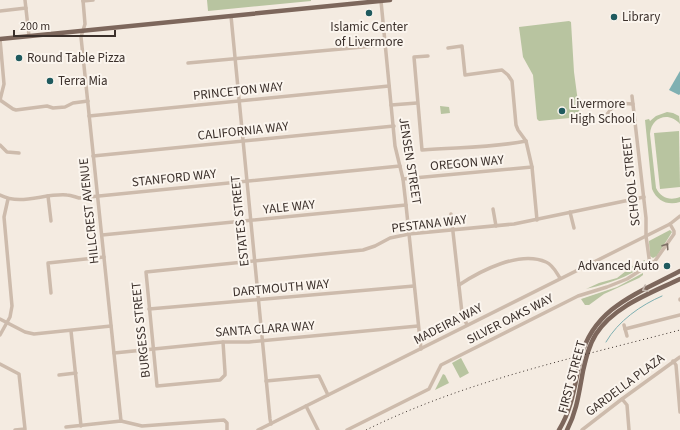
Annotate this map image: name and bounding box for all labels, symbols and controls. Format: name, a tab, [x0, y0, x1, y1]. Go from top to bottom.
marker: Islamic Center of Livermore	[364, 8, 374, 18]
place label: Library	[622, 8, 660, 26]
scale bar	[14, 12, 115, 38]
marker: Library	[609, 12, 619, 22]
text: 200 m	[20, 18, 50, 35]
place label: Islamic Center of Livermore	[330, 18, 408, 51]
place label: Round Table Pizza	[27, 49, 125, 67]
marker: Round Table Pizza	[14, 53, 24, 63]
place label: Terra Mia	[58, 72, 108, 90]
marker: Terra Mia	[45, 76, 55, 86]
street label: PRINCETON WAY	[192, 77, 285, 105]
place label: Livermore High School	[570, 95, 635, 128]
marker: Livermore High School	[557, 106, 567, 116]
street label: JENSEN STREET	[394, 116, 426, 206]
street label: CALIFORNIA WAY	[197, 117, 290, 145]
street label: SCHOOL STREET	[617, 135, 645, 227]
street label: OREGON WAY	[429, 151, 505, 175]
street label: HILLCREST AVENUE	[74, 157, 104, 265]
street label: STANFORD WAY	[131, 165, 218, 191]
street label: ESTATES STREET	[226, 175, 254, 267]
street label: YALE WAY	[261, 195, 317, 219]
street label: PESTANA WAY	[390, 210, 468, 238]
one-way arrow	[661, 243, 669, 250]
place label: Advanced Auto	[578, 257, 659, 275]
marker: Advanced Auto	[662, 261, 672, 271]
street label: DARTMOUTH WAY	[232, 275, 331, 301]
street label: BURGESS STREET	[127, 281, 155, 379]
one-way arrow	[642, 285, 650, 292]
street label: SILVER OAKS WAY	[464, 289, 557, 349]
street label: MADEIRA WAY	[410, 299, 486, 349]
street label: SANTA CLARA WAY	[215, 316, 316, 341]
street label: FIRST STREET	[554, 338, 590, 416]
street label: GARDELLA PLAZA	[582, 349, 669, 421]

